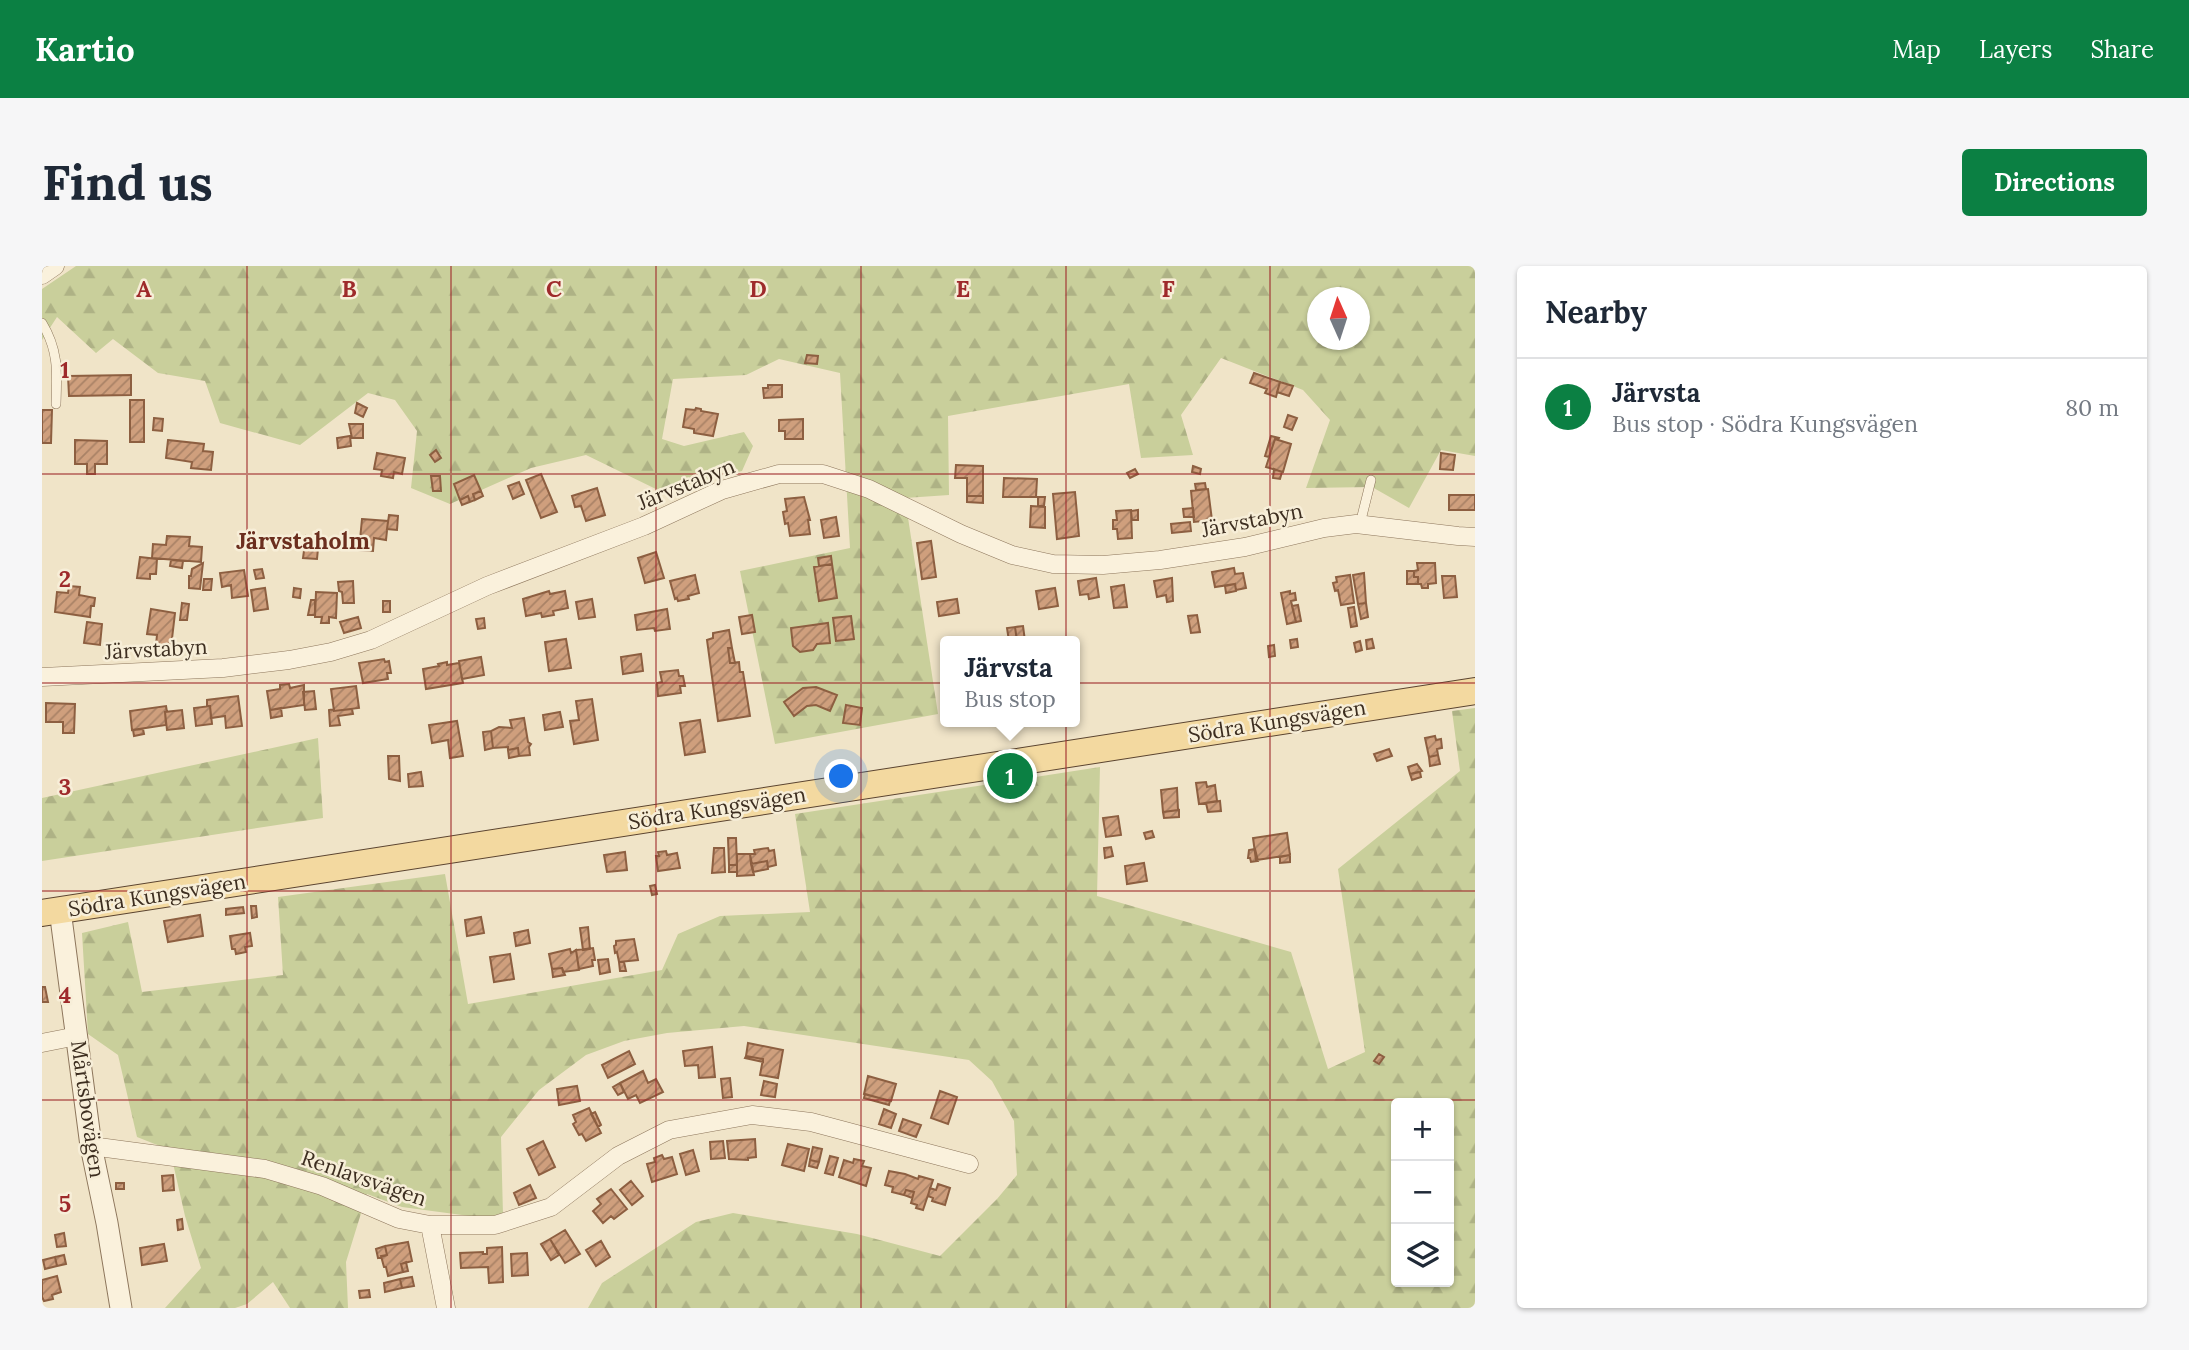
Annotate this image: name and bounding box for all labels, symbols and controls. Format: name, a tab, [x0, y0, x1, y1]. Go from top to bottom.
text: Kartio	[35, 28, 135, 70]
text: Map	[1892, 34, 1941, 65]
text: Layers	[1979, 34, 2052, 65]
text: Share	[2090, 34, 2154, 65]
button: Directions	[1962, 149, 2147, 216]
text: Find us	[42, 151, 213, 213]
text: A	[136, 274, 152, 303]
text: B	[341, 274, 357, 303]
text: C	[546, 274, 562, 303]
text: D	[749, 274, 767, 303]
text: E	[956, 274, 970, 303]
text: F	[1161, 274, 1175, 303]
north arrow	[1307, 287, 1370, 350]
text: Nearby	[1545, 293, 1647, 331]
text: 1	[60, 355, 70, 384]
text: Järvsta	[1612, 376, 1700, 409]
text: 1	[1563, 393, 1573, 422]
text: 80 m	[2065, 393, 2119, 422]
text: Bus stop · Södra Kungsvägen	[1612, 409, 1918, 438]
street label: Järvstabyn	[632, 452, 739, 516]
street label: Järvstabyn	[1198, 497, 1305, 543]
district label: Järvstaholm	[236, 526, 370, 555]
text: 2	[59, 564, 71, 593]
street label: Järvstabyn	[103, 633, 208, 665]
popup	[940, 636, 1080, 727]
text: Järvsta	[964, 651, 1053, 684]
text: Bus stop	[964, 684, 1056, 713]
street label: Södra Kungsvägen	[1186, 694, 1368, 748]
pin: 1	[987, 750, 1033, 802]
your location	[824, 759, 858, 793]
text: 3	[59, 772, 71, 801]
street label: Södra Kungsvägen	[626, 781, 808, 835]
street label: Södra Kungsvägen	[66, 868, 248, 922]
text: 4	[59, 980, 71, 1009]
street label: Mårtsbovägen	[65, 1039, 111, 1180]
map controls	[1391, 1098, 1454, 1287]
button: +	[1391, 1098, 1454, 1161]
street label: Renlavsvägen	[298, 1144, 430, 1212]
button: −	[1391, 1161, 1454, 1224]
text: 5	[59, 1189, 71, 1218]
button: layers	[1391, 1224, 1454, 1287]

